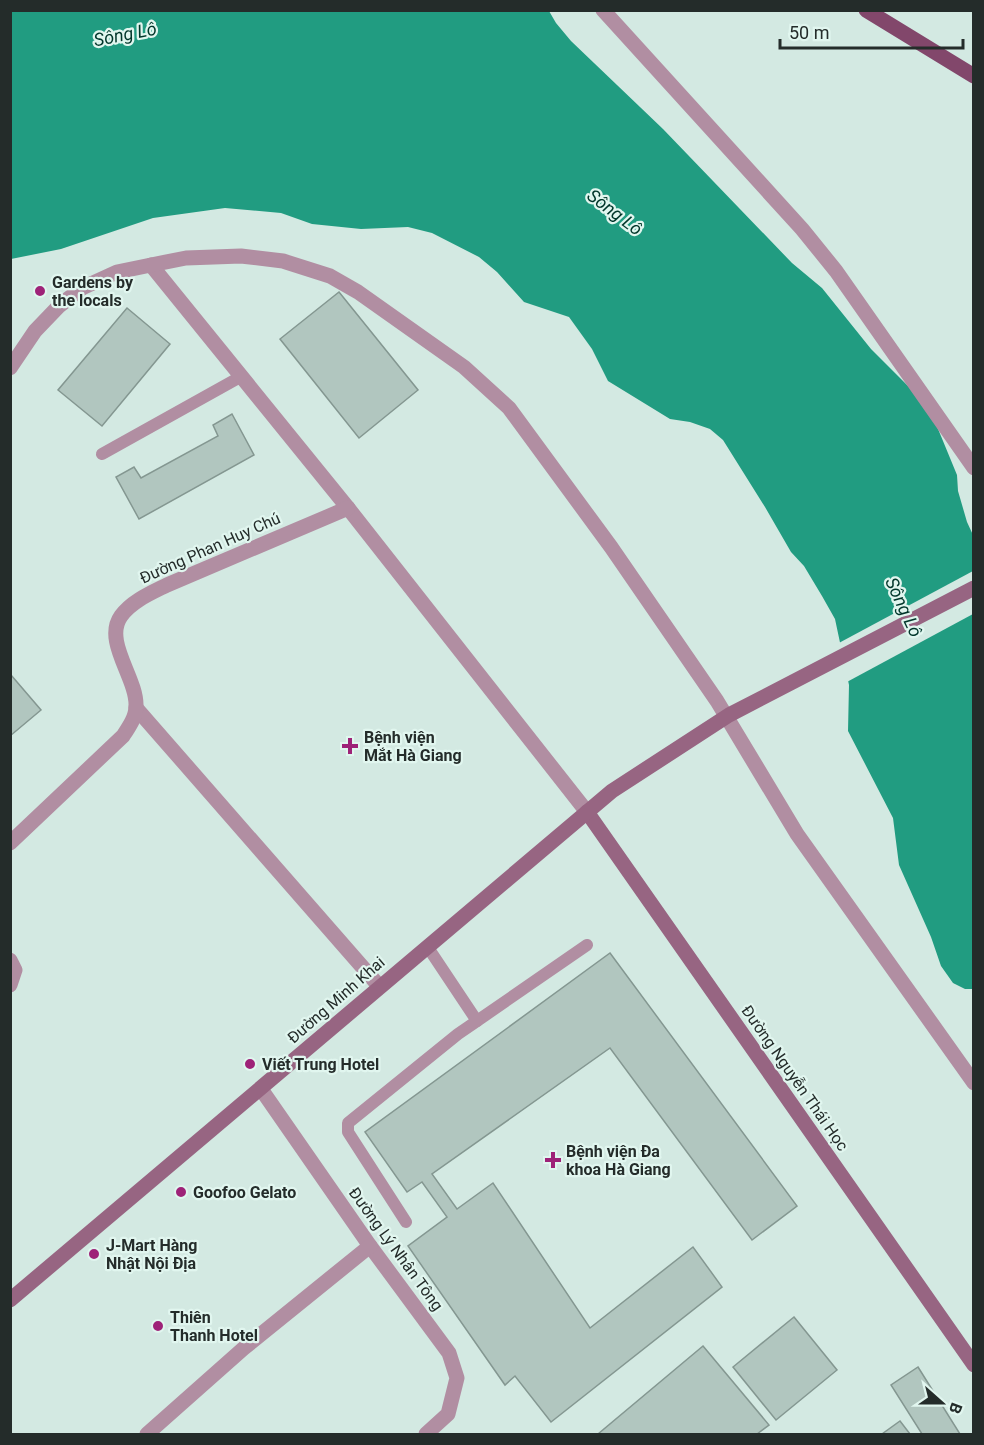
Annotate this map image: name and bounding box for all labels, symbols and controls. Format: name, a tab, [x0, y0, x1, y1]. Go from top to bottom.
scale bar	[780, 12, 963, 50]
water label: Sông Lô	[92, 18, 158, 50]
text: 50 m	[789, 22, 829, 43]
water label: Sông Lô	[583, 184, 647, 240]
place label: Gardens by the locals	[52, 273, 134, 310]
marker: Gardens by the locals	[33, 284, 47, 298]
street label: Đường Phan Huy Chú	[137, 508, 283, 588]
water label: Sông Lô	[881, 574, 927, 640]
place label: Bệnh viện Mắt Hà Giang	[364, 728, 462, 765]
marker: Bệnh viện Mắt Hà Giang	[341, 737, 359, 755]
street label: Đường Minh Khai	[284, 953, 388, 1047]
street label: Đường Nguyễn Thái Học	[738, 1002, 852, 1154]
place label: Viết Trung Hotel	[262, 1055, 379, 1074]
marker: Viết Trung Hotel	[243, 1057, 257, 1071]
place label: Bệnh viện Đa khoa Hà Giang	[566, 1142, 671, 1179]
marker: Bệnh viện Đa khoa Hà Giang	[544, 1151, 562, 1169]
place label: Goofoo Gelato	[193, 1183, 296, 1202]
street label: Đường Lý Nhân Tông	[345, 1184, 447, 1314]
marker: Goofoo Gelato	[174, 1185, 188, 1199]
place label: J-Mart Hàng Nhật Nội Địa	[106, 1236, 197, 1273]
marker: J-Mart Hàng Nhật Nội Địa	[87, 1247, 101, 1261]
place label: Thiên Thanh Hotel	[170, 1308, 258, 1345]
marker: Thiên Thanh Hotel	[151, 1319, 165, 1333]
north arrow	[912, 1373, 972, 1433]
text: B	[945, 1400, 966, 1416]

